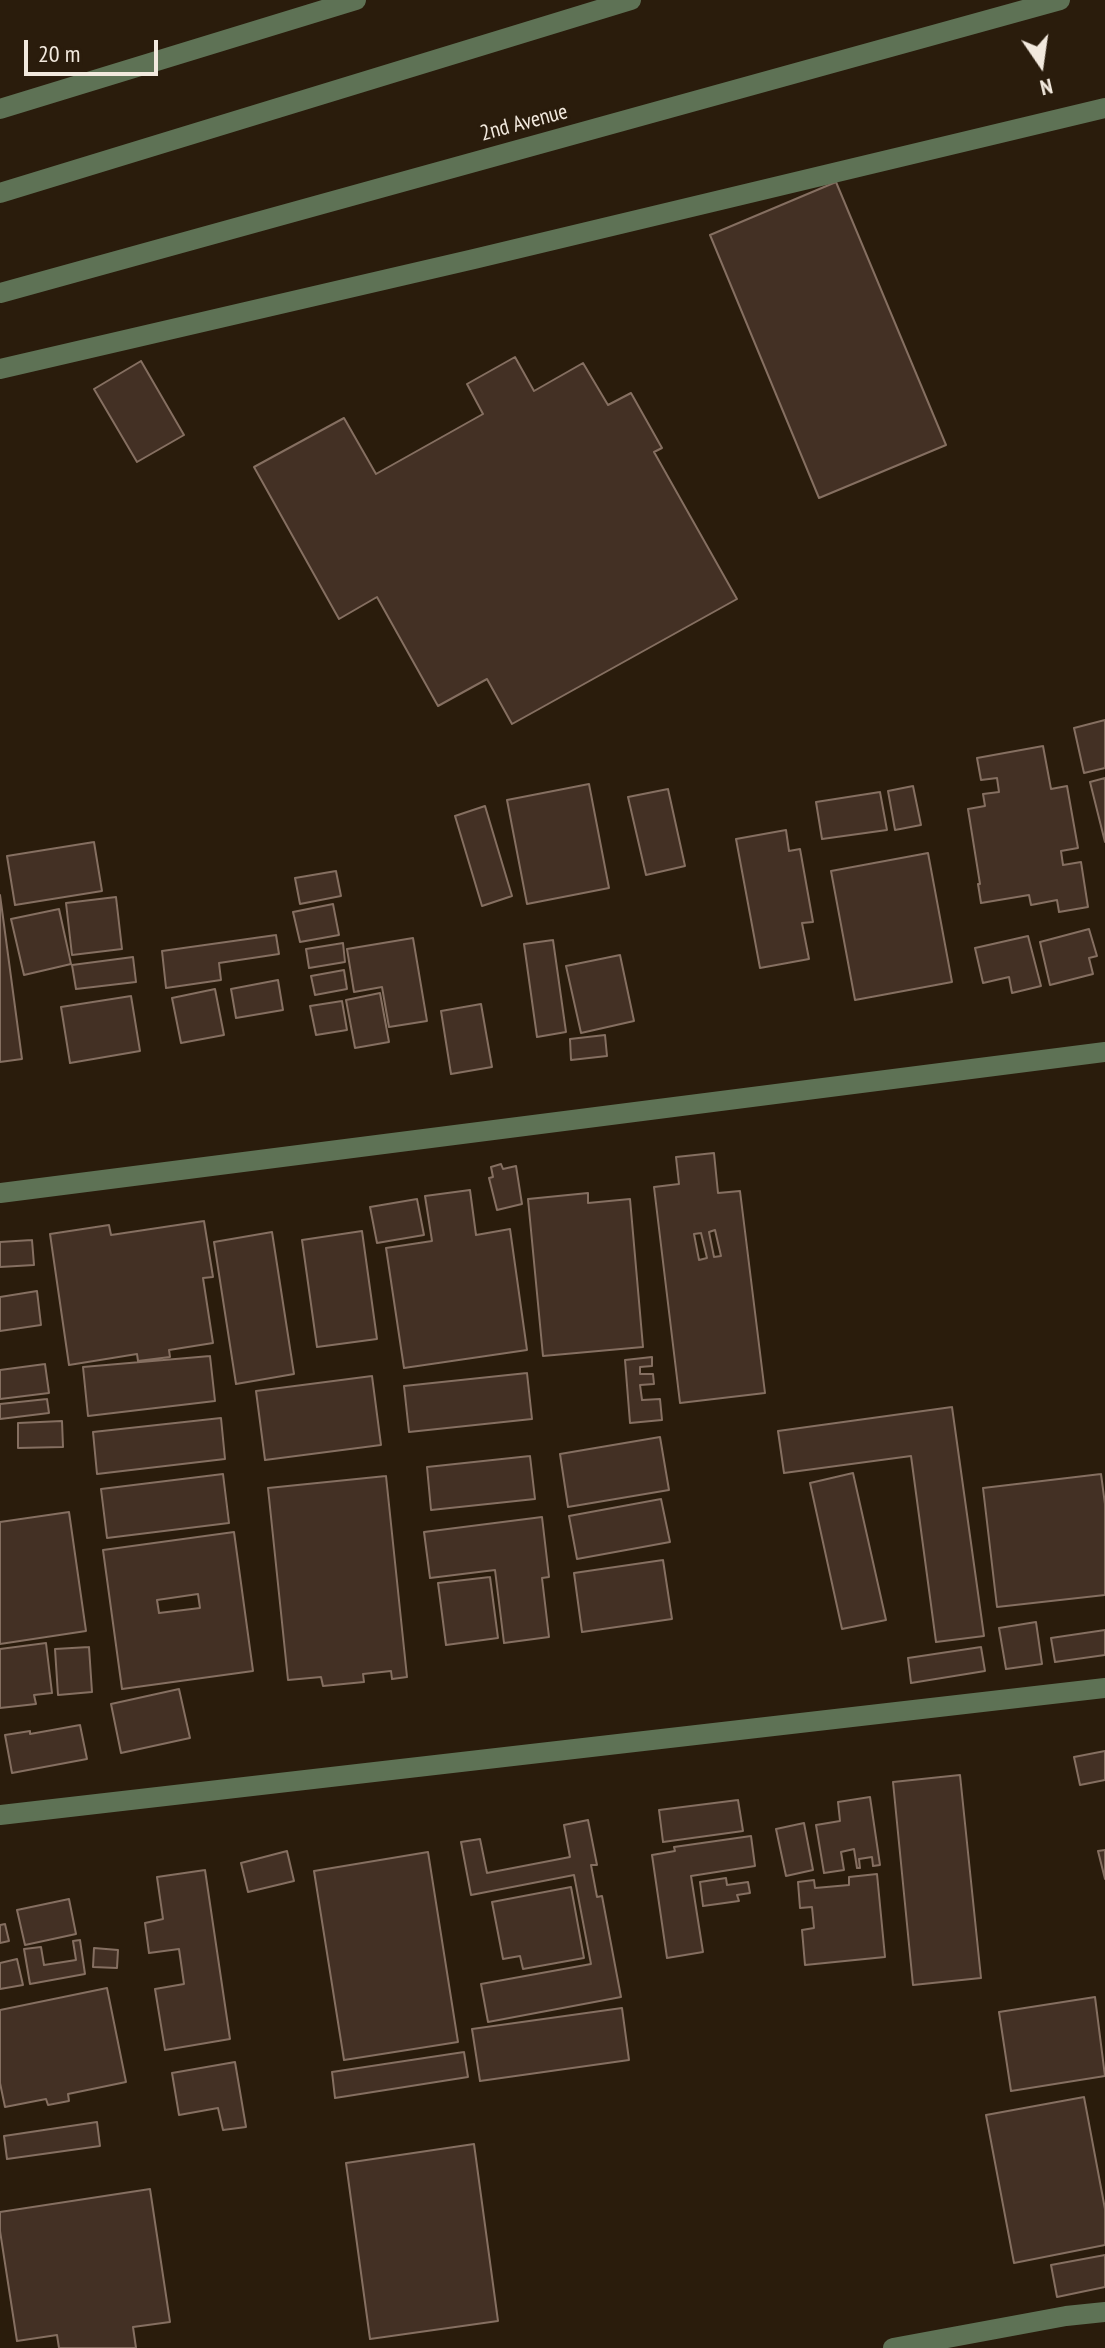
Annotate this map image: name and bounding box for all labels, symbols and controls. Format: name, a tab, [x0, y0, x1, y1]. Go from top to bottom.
scale bar	[28, 24, 162, 74]
north arrow	[1001, 24, 1081, 104]
text: 20 m	[38, 38, 80, 69]
text: N	[1037, 72, 1055, 102]
street label: 2nd Avenue	[477, 99, 571, 147]

